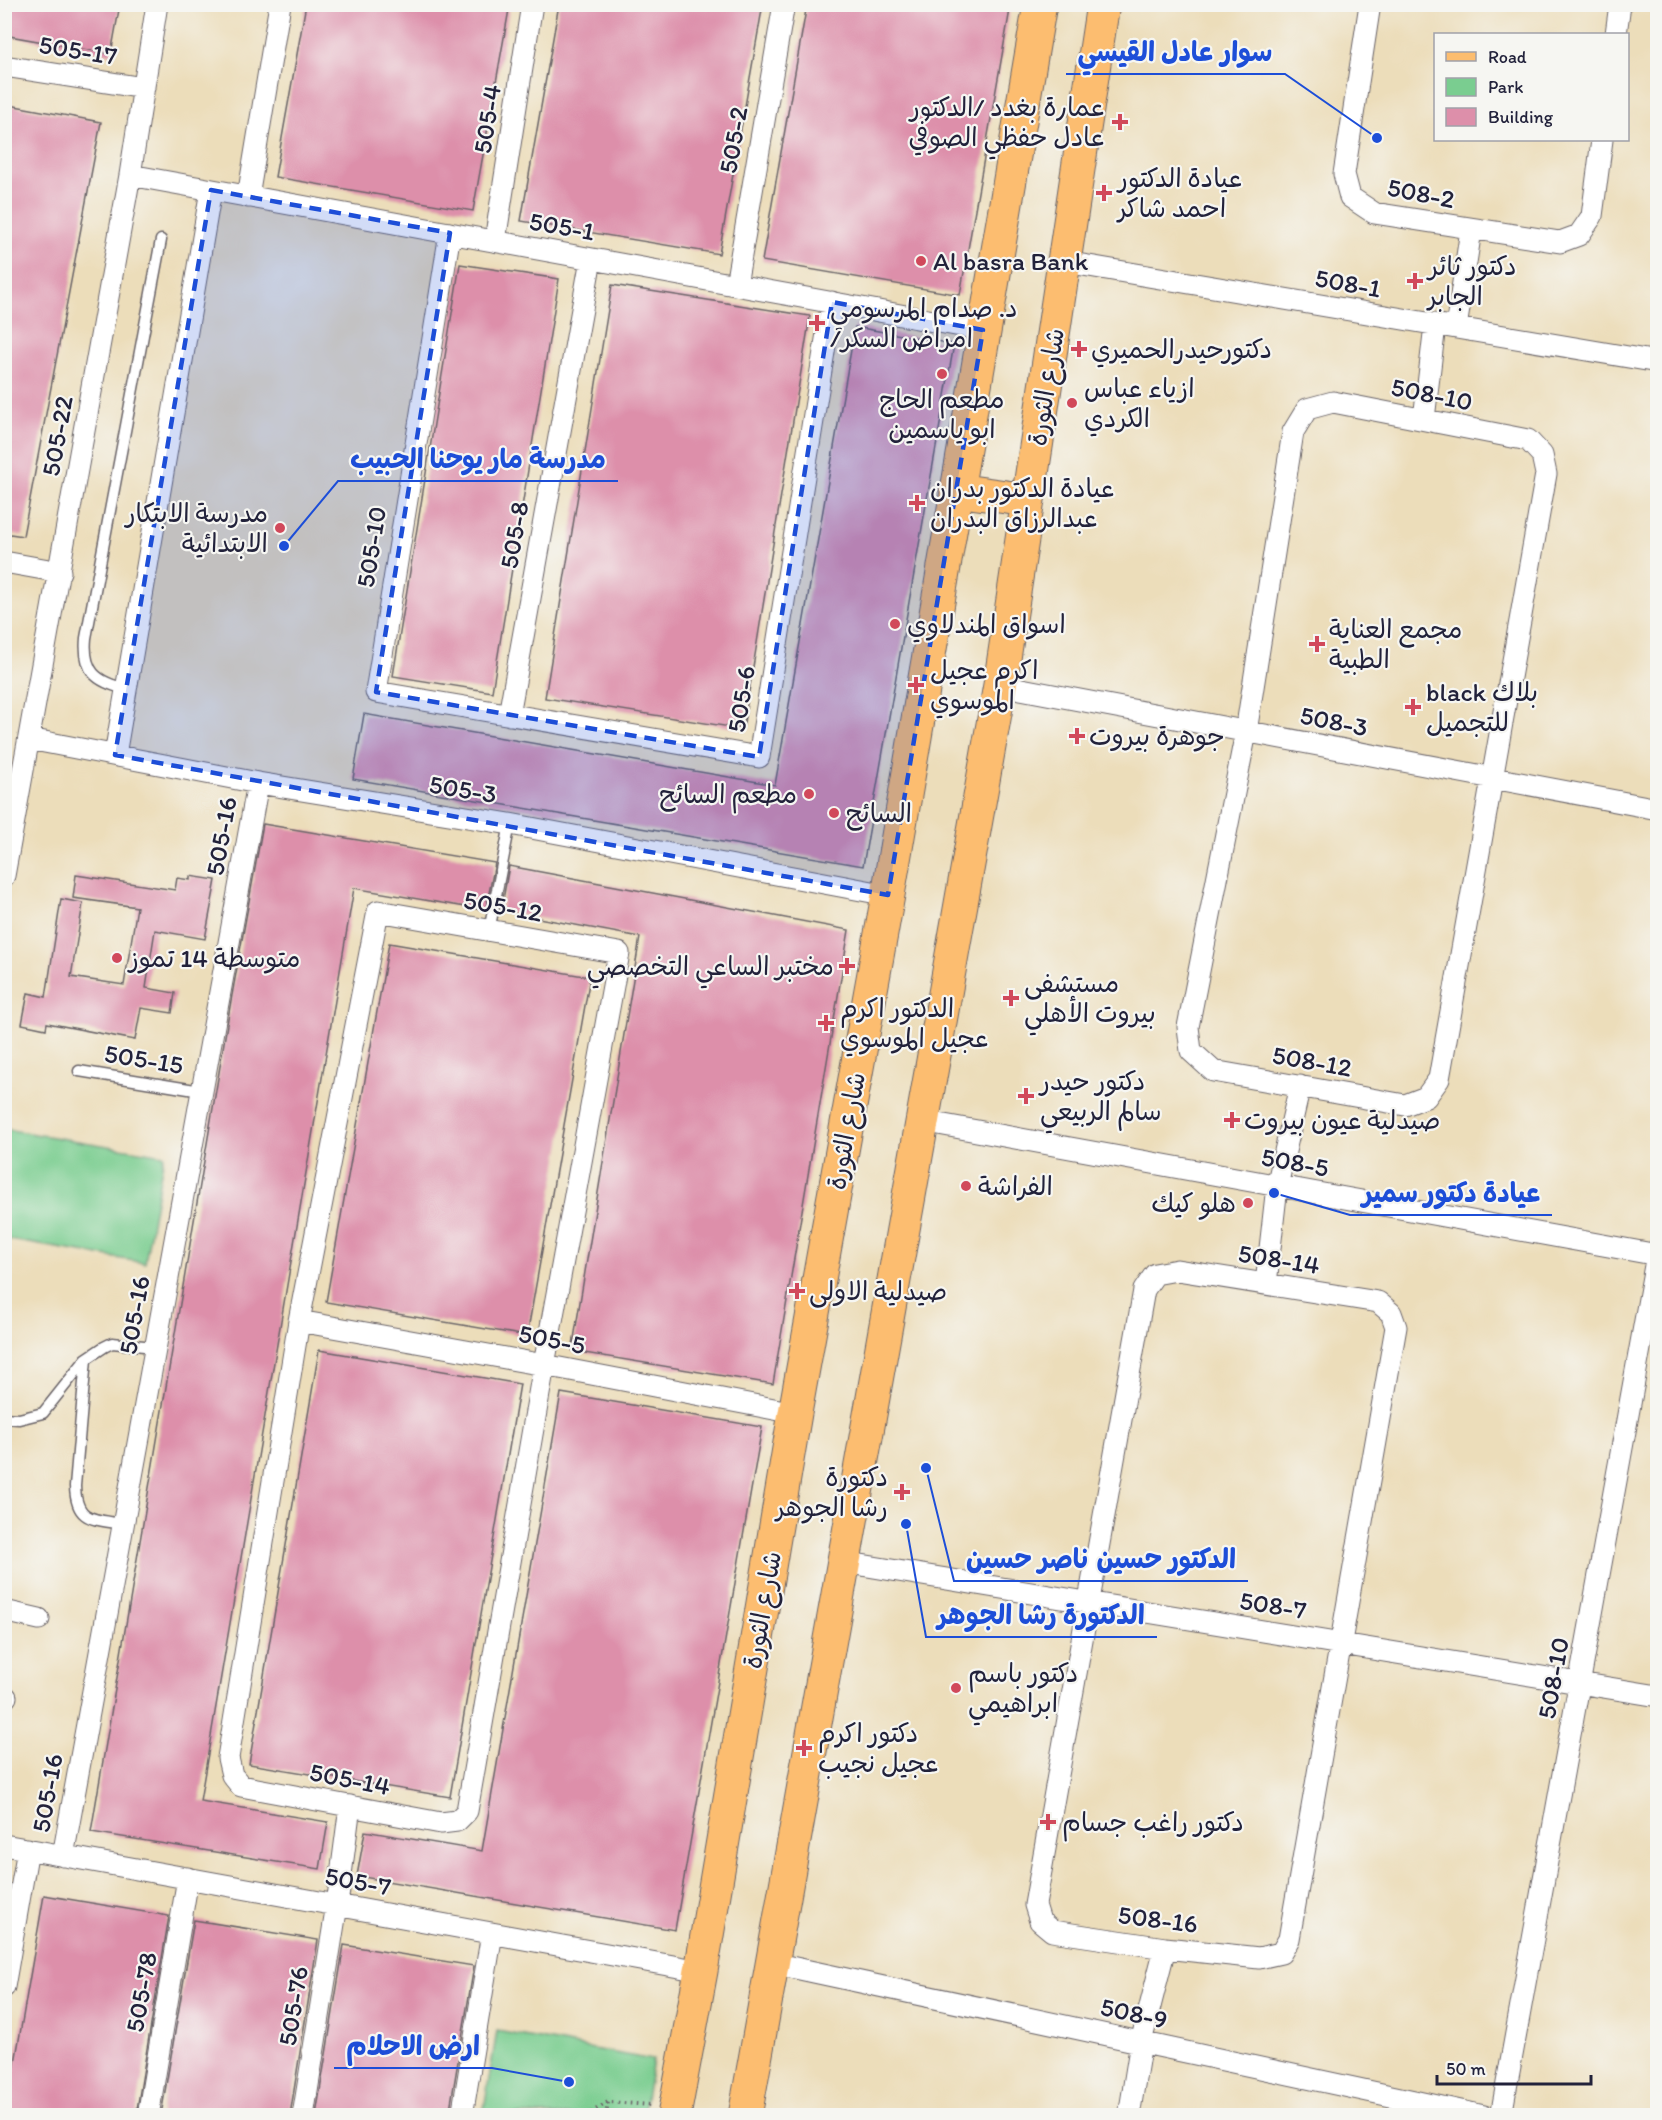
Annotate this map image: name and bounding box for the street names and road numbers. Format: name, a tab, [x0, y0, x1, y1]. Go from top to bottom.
street label: 505-17	[37, 28, 119, 72]
street label: 505-4	[466, 82, 508, 156]
street label: 505-2	[711, 104, 755, 176]
street label: 508-2	[1385, 171, 1458, 215]
street label: 505-1	[527, 205, 597, 247]
street label: 508-1	[1313, 261, 1383, 305]
street label: شارع الثورة	[1021, 326, 1073, 448]
street label: 508-10	[1388, 370, 1476, 418]
street label: 505-22	[34, 393, 80, 479]
street label: 505-8	[492, 499, 536, 571]
street label: 505-10	[349, 504, 393, 590]
street label: 505-6	[720, 663, 762, 735]
street label: 508-3	[1297, 699, 1371, 743]
street label: 505-3	[427, 768, 499, 810]
street label: 505-16	[198, 794, 244, 878]
street label: 505-12	[461, 883, 545, 929]
street label: 505-15	[102, 1037, 186, 1081]
street label: 508-12	[1270, 1038, 1355, 1084]
street label: شارع الثورة	[820, 1070, 874, 1193]
street label: 508-5	[1259, 1140, 1331, 1184]
street label: 508-14	[1236, 1237, 1322, 1281]
street label: 505-16	[111, 1273, 157, 1357]
street label: 505-5	[516, 1317, 588, 1361]
street label: شارع الثورة	[736, 1549, 790, 1672]
street label: 508-7	[1237, 1584, 1309, 1626]
street label: 508-10	[1530, 1635, 1576, 1721]
street label: 505-16	[24, 1751, 70, 1835]
street label: 505-14	[307, 1756, 393, 1803]
street label: 505-7	[322, 1859, 394, 1903]
street label: 508-16	[1116, 1898, 1200, 1940]
street label: 505-78	[118, 1949, 164, 2035]
street label: 505-76	[271, 1964, 315, 2048]
street label: 508-9	[1097, 1990, 1171, 2036]

